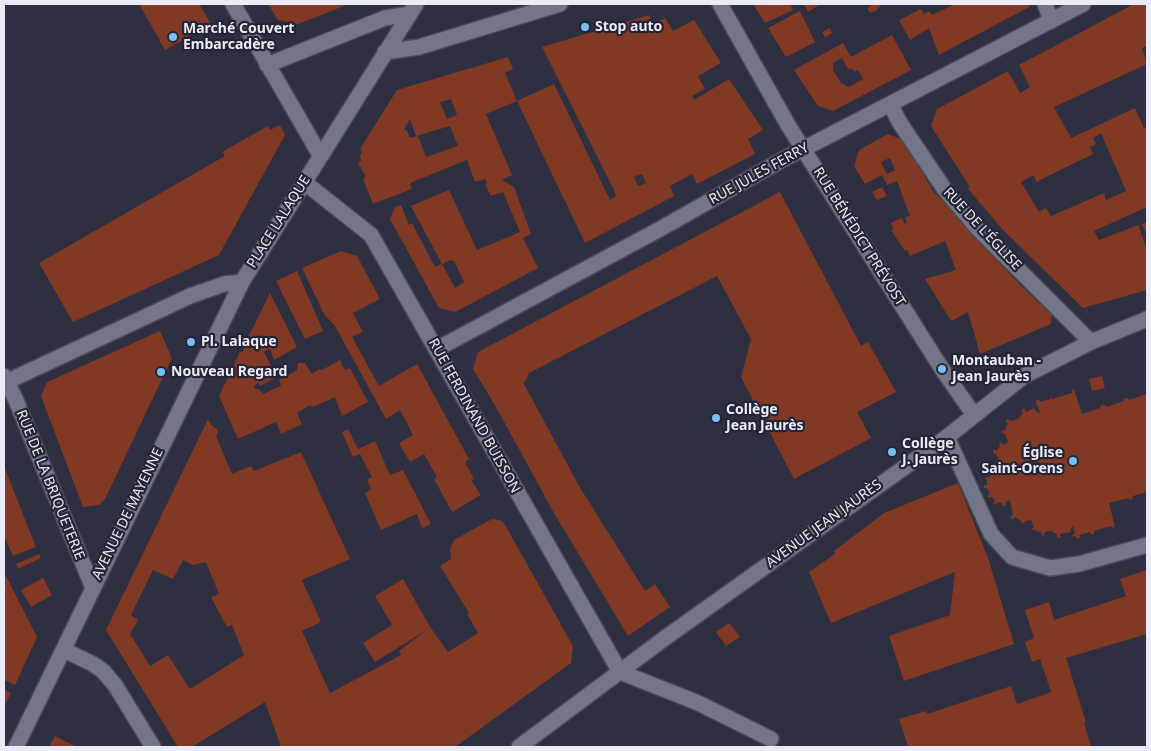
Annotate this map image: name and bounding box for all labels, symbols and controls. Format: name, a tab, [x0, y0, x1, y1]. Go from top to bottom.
place label: Stop auto	[595, 19, 662, 35]
place label: Marché Couvert Embarcadère	[183, 21, 294, 54]
marker: Stop auto	[579, 21, 591, 33]
marker: Marché Couvert Embarcadère	[167, 31, 179, 43]
street label: RUE JULES FERRY	[706, 140, 812, 208]
street label: RUE BÉNÉDICT PRÉVOST	[809, 164, 909, 310]
street label: PLACE LALAQUE	[244, 173, 314, 271]
street label: RUE DE L'ÉGLISE	[939, 184, 1025, 274]
place label: Pl. Lalaque	[201, 334, 277, 350]
marker: Pl. Lalaque	[185, 336, 197, 348]
street label: RUE FERDINAND BUISSON	[424, 336, 524, 496]
place label: Montauban - Jean Jaurès	[952, 353, 1041, 386]
marker: Montauban - Jean Jaurès	[936, 363, 948, 375]
place label: Nouveau Regard	[171, 364, 287, 380]
marker: Nouveau Regard	[155, 366, 167, 378]
place label: Collège Jean Jaurès	[726, 402, 804, 434]
street label: RUE DE LA BRIQUETERIE	[12, 408, 88, 562]
marker: Collège Jean Jaurès	[710, 412, 722, 424]
place label: Collège J. Jaurès	[902, 436, 958, 468]
place label: Église Saint-Orens	[982, 445, 1063, 478]
street label: AVENUE DE MAYENNE	[89, 446, 167, 582]
marker: Collège J. Jaurès	[886, 446, 898, 458]
marker: Église Saint-Orens	[1067, 455, 1079, 467]
street label: AVENUE JEAN JAURÈS	[763, 476, 885, 572]

